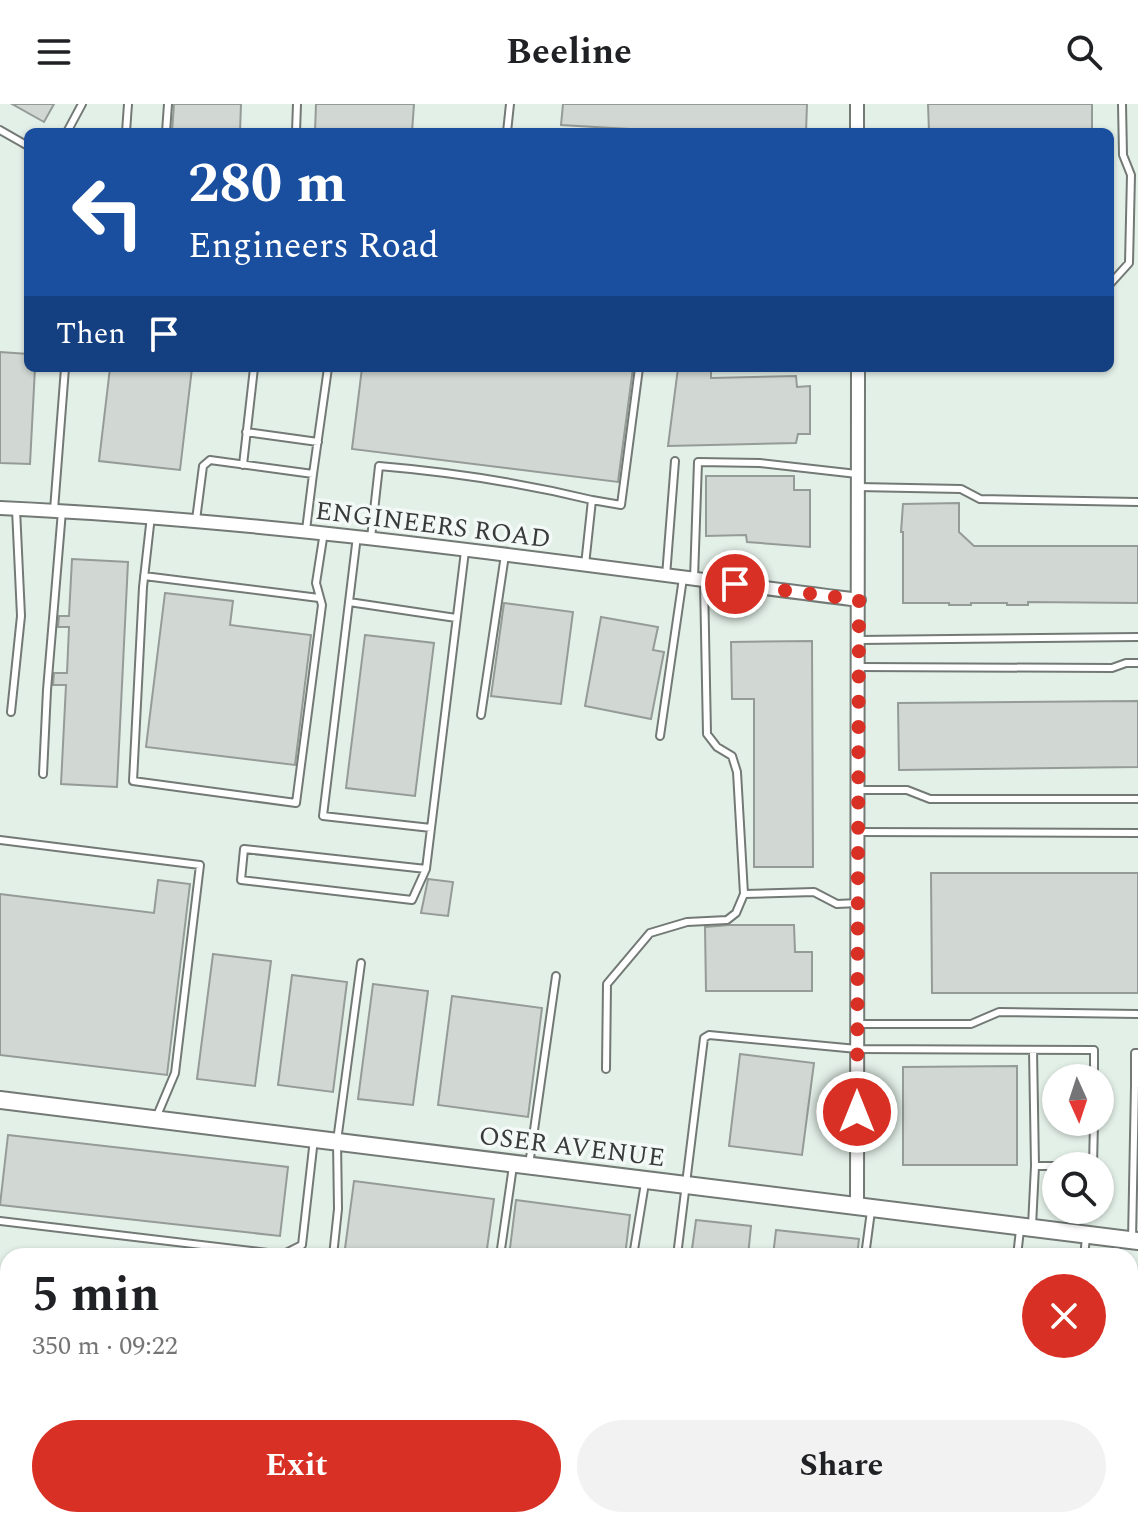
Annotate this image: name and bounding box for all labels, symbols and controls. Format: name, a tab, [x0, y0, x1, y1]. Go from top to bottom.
text: Beeline	[506, 25, 632, 80]
icon: menu	[32, 30, 76, 74]
icon: search	[1062, 30, 1106, 74]
text: 280 m	[188, 142, 347, 227]
icon: left	[56, 160, 160, 264]
text: Engineers Road	[188, 219, 439, 274]
text: Then	[56, 311, 126, 357]
icon: arrive	[142, 312, 186, 356]
street label: ENGINEERS ROAD	[313, 491, 553, 559]
pin	[701, 550, 769, 618]
icon: arrive	[713, 562, 757, 606]
north arrow	[1042, 1064, 1114, 1136]
map controls	[1042, 1064, 1114, 1224]
position arrow	[815, 1070, 899, 1154]
street label: OSER AVENUE	[476, 1116, 667, 1178]
button: search	[1042, 1152, 1114, 1224]
text: 5 min	[32, 1259, 160, 1332]
button: close	[1022, 1274, 1106, 1358]
text: 350 m · 09:22	[32, 1326, 178, 1366]
button: Exit	[32, 1420, 561, 1512]
button: Share	[577, 1420, 1106, 1512]

